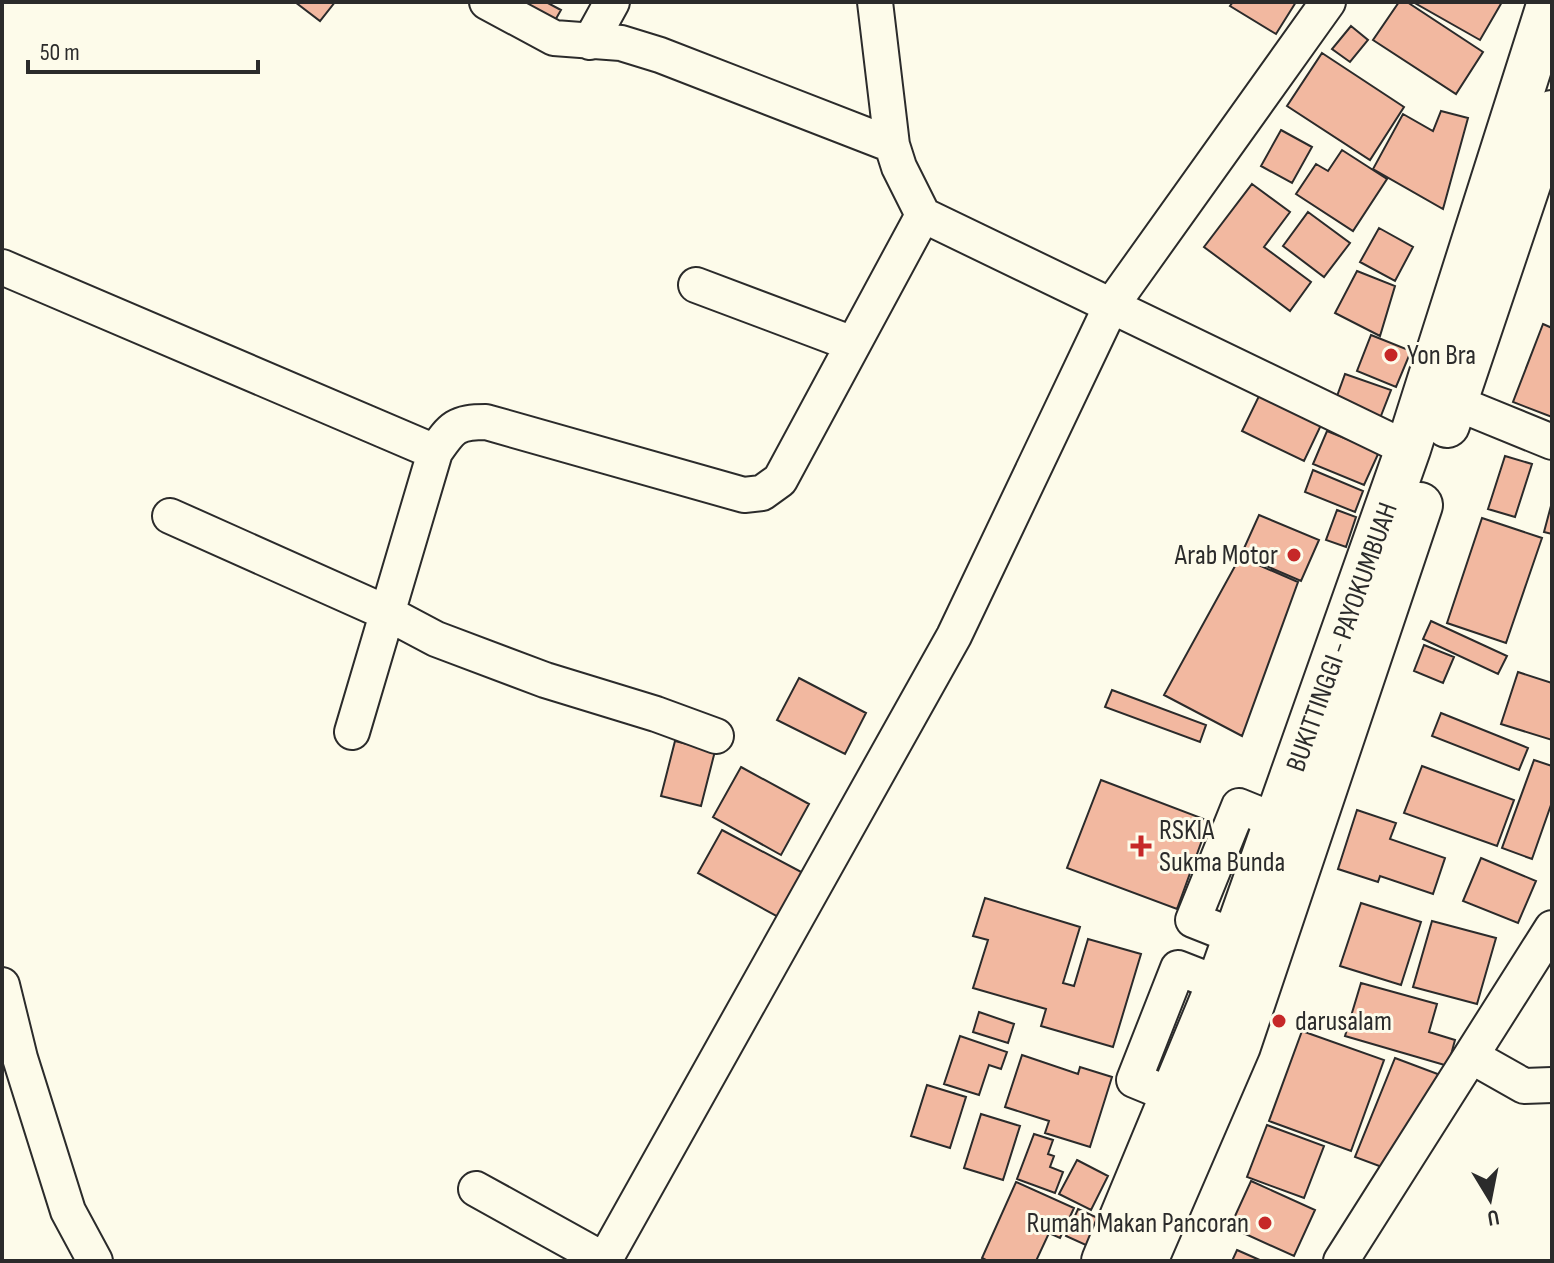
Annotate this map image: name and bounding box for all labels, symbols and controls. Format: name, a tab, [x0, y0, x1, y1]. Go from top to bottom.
scale bar	[28, 24, 258, 74]
text: 50 m	[40, 38, 80, 67]
place label: Yon Bra	[1407, 339, 1476, 372]
marker: Yon Bra	[1382, 346, 1400, 364]
street label: BUKITTINGGI - PAYOKUMBUAH	[1279, 498, 1404, 776]
place label: Arab Motor	[1174, 539, 1278, 572]
marker: Arab Motor	[1285, 546, 1303, 564]
place label: RSKIA Sukma Bunda	[1159, 814, 1285, 879]
marker: RSKIA Sukma Bunda	[1130, 835, 1152, 857]
place label: darusalam	[1295, 1005, 1392, 1038]
marker: darusalam	[1270, 1012, 1288, 1030]
north arrow	[1450, 1159, 1530, 1239]
text: U	[1485, 1203, 1501, 1232]
place label: Rumah Makan Pancoran	[1027, 1207, 1249, 1240]
marker: Rumah Makan Pancoran	[1256, 1214, 1274, 1232]

